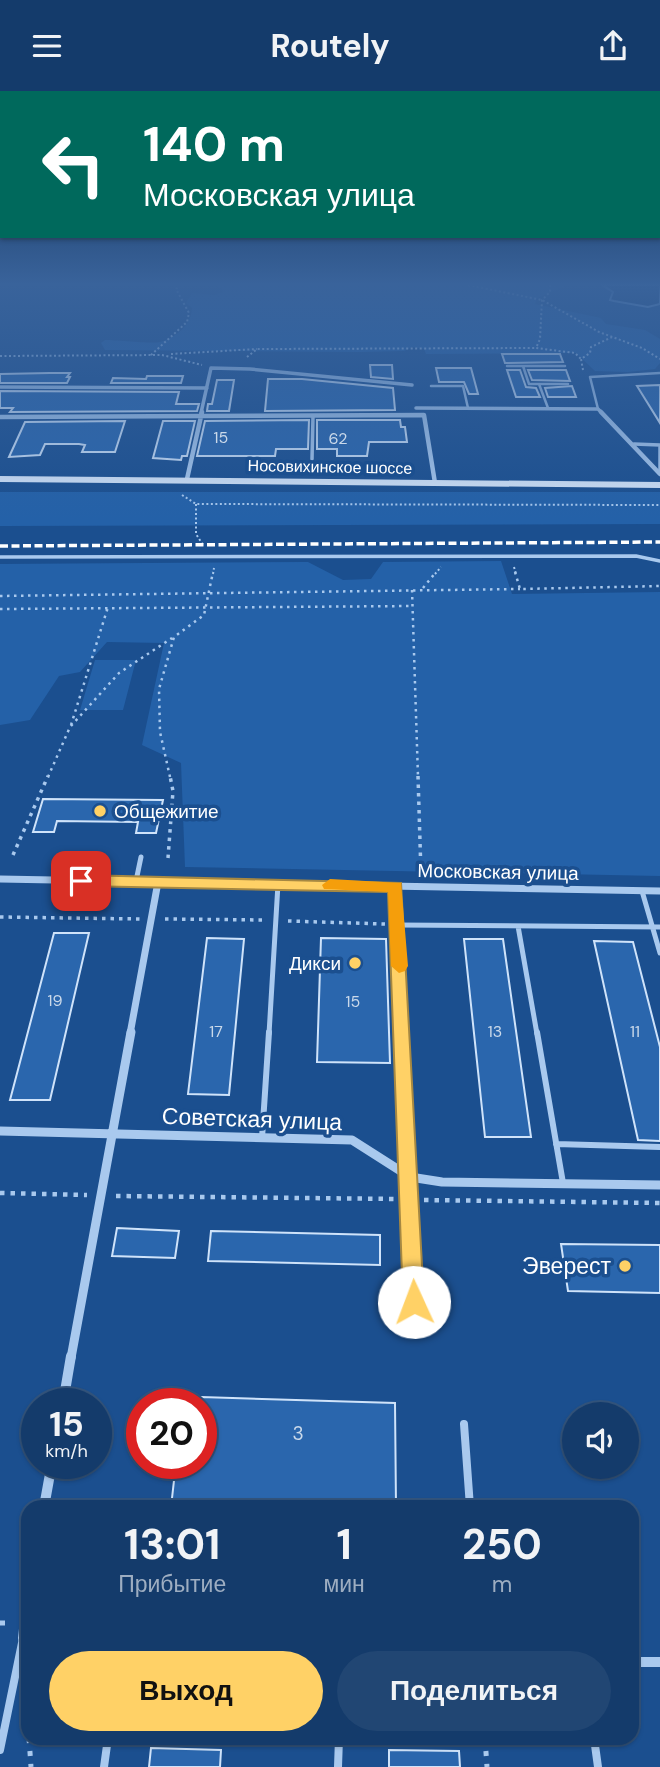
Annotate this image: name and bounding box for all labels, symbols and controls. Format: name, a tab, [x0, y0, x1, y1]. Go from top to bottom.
text: Routely	[270, 25, 390, 67]
icon: menu	[28, 27, 66, 65]
icon: share	[594, 27, 632, 65]
text: 140 m	[143, 112, 285, 176]
icon: left	[28, 119, 119, 210]
text: Московская улица	[143, 174, 415, 216]
house number: 15	[214, 427, 228, 448]
house number: 62	[329, 428, 347, 449]
street label: Носовихинское шоссе	[248, 455, 413, 479]
place label: Общежитие	[114, 799, 219, 824]
marker: Общежитие	[92, 803, 108, 819]
pin	[51, 851, 111, 911]
street label: Московская улица	[417, 858, 579, 886]
icon: arrive	[62, 862, 100, 900]
place label: Дикси	[289, 951, 341, 976]
marker: Дикси	[347, 955, 363, 971]
house number: 19	[47, 990, 63, 1011]
house number: 15	[346, 991, 360, 1012]
house number: 17	[209, 1021, 223, 1042]
house number: 13	[488, 1021, 502, 1042]
house number: 11	[630, 1021, 640, 1042]
street label: Советская улица	[161, 1101, 343, 1137]
place label: Эверест	[522, 1251, 611, 1281]
marker: Эверест	[617, 1258, 633, 1274]
position arrow	[377, 1265, 451, 1339]
speed limit sign: 20	[126, 1388, 217, 1479]
text: 15	[49, 1401, 84, 1447]
map controls	[562, 1402, 639, 1479]
button: sound	[562, 1402, 639, 1479]
house number: 3	[292, 1421, 304, 1446]
text: km/h	[45, 1439, 88, 1463]
text: 13:01	[124, 1517, 220, 1572]
text: 1	[336, 1517, 352, 1572]
text: 250	[462, 1517, 542, 1572]
text: Прибытие	[118, 1569, 226, 1599]
text: мин	[323, 1569, 365, 1599]
text: m	[492, 1569, 512, 1599]
button: Выход	[49, 1651, 323, 1731]
button: Поделиться	[337, 1651, 611, 1731]

